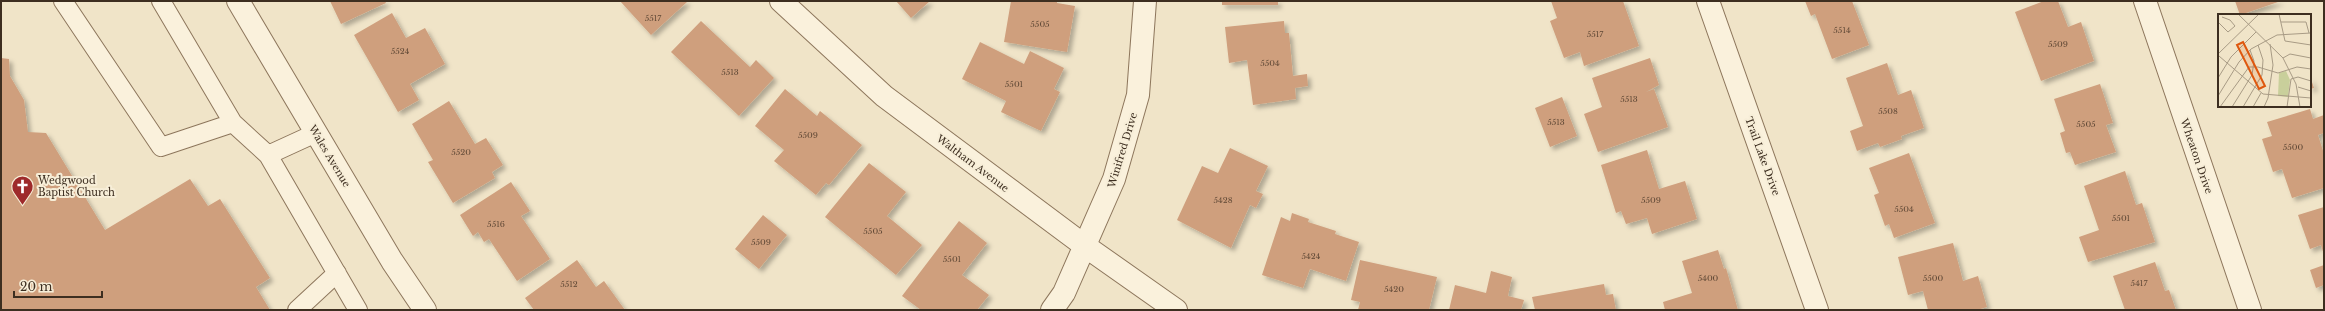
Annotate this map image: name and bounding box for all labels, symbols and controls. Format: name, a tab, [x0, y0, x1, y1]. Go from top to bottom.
house number: 5517	[645, 13, 662, 23]
inset map	[2218, 14, 2311, 107]
house number: 5505	[1030, 19, 1050, 29]
house number: 5514	[1833, 25, 1851, 35]
house number: 5517	[1587, 29, 1604, 39]
house number: 5509	[2048, 39, 2068, 49]
house number: 5524	[391, 46, 410, 56]
house number: 5504	[1260, 58, 1280, 68]
house number: 5513	[721, 67, 739, 77]
house number: 5501	[1005, 79, 1024, 89]
house number: 5513	[1620, 94, 1638, 104]
house number: 5508	[1878, 106, 1898, 116]
street label: Winifred Drive	[1105, 111, 1140, 190]
street label: Trail Lake Drive	[1742, 115, 1783, 198]
street label: Wheaton Drive	[2177, 116, 2216, 196]
house number: 5513	[1547, 117, 1565, 127]
house number: 5505	[2076, 119, 2096, 129]
street label: Wales Avenue	[305, 122, 353, 190]
house number: 5509	[798, 130, 818, 140]
street label: Waltham Avenue	[933, 131, 1012, 195]
house number: 5500	[2283, 142, 2304, 152]
house number: 5520	[451, 147, 471, 157]
church icon: Wedgwood Baptist Church	[9, 173, 35, 206]
place label: Wedgwood Baptist Church	[37, 174, 115, 199]
house number: 5428	[1214, 195, 1233, 205]
house number: 5509	[1641, 195, 1661, 205]
house number: 5504	[1894, 204, 1914, 214]
house number: 5501	[2112, 213, 2131, 223]
house number: 5516	[487, 219, 505, 229]
house number: 5505	[863, 226, 883, 236]
house number: 5509	[751, 237, 771, 247]
house number: 5424	[1302, 251, 1321, 261]
house number: 5501	[943, 254, 962, 264]
scale bar	[14, 273, 102, 299]
house number: 5400	[1698, 273, 1719, 283]
house number: 5500	[1923, 273, 1944, 283]
house number: 5417	[2131, 278, 2148, 288]
text: 20 m	[20, 279, 52, 294]
house number: 5512	[560, 279, 578, 289]
house number: 5420	[1384, 284, 1404, 294]

